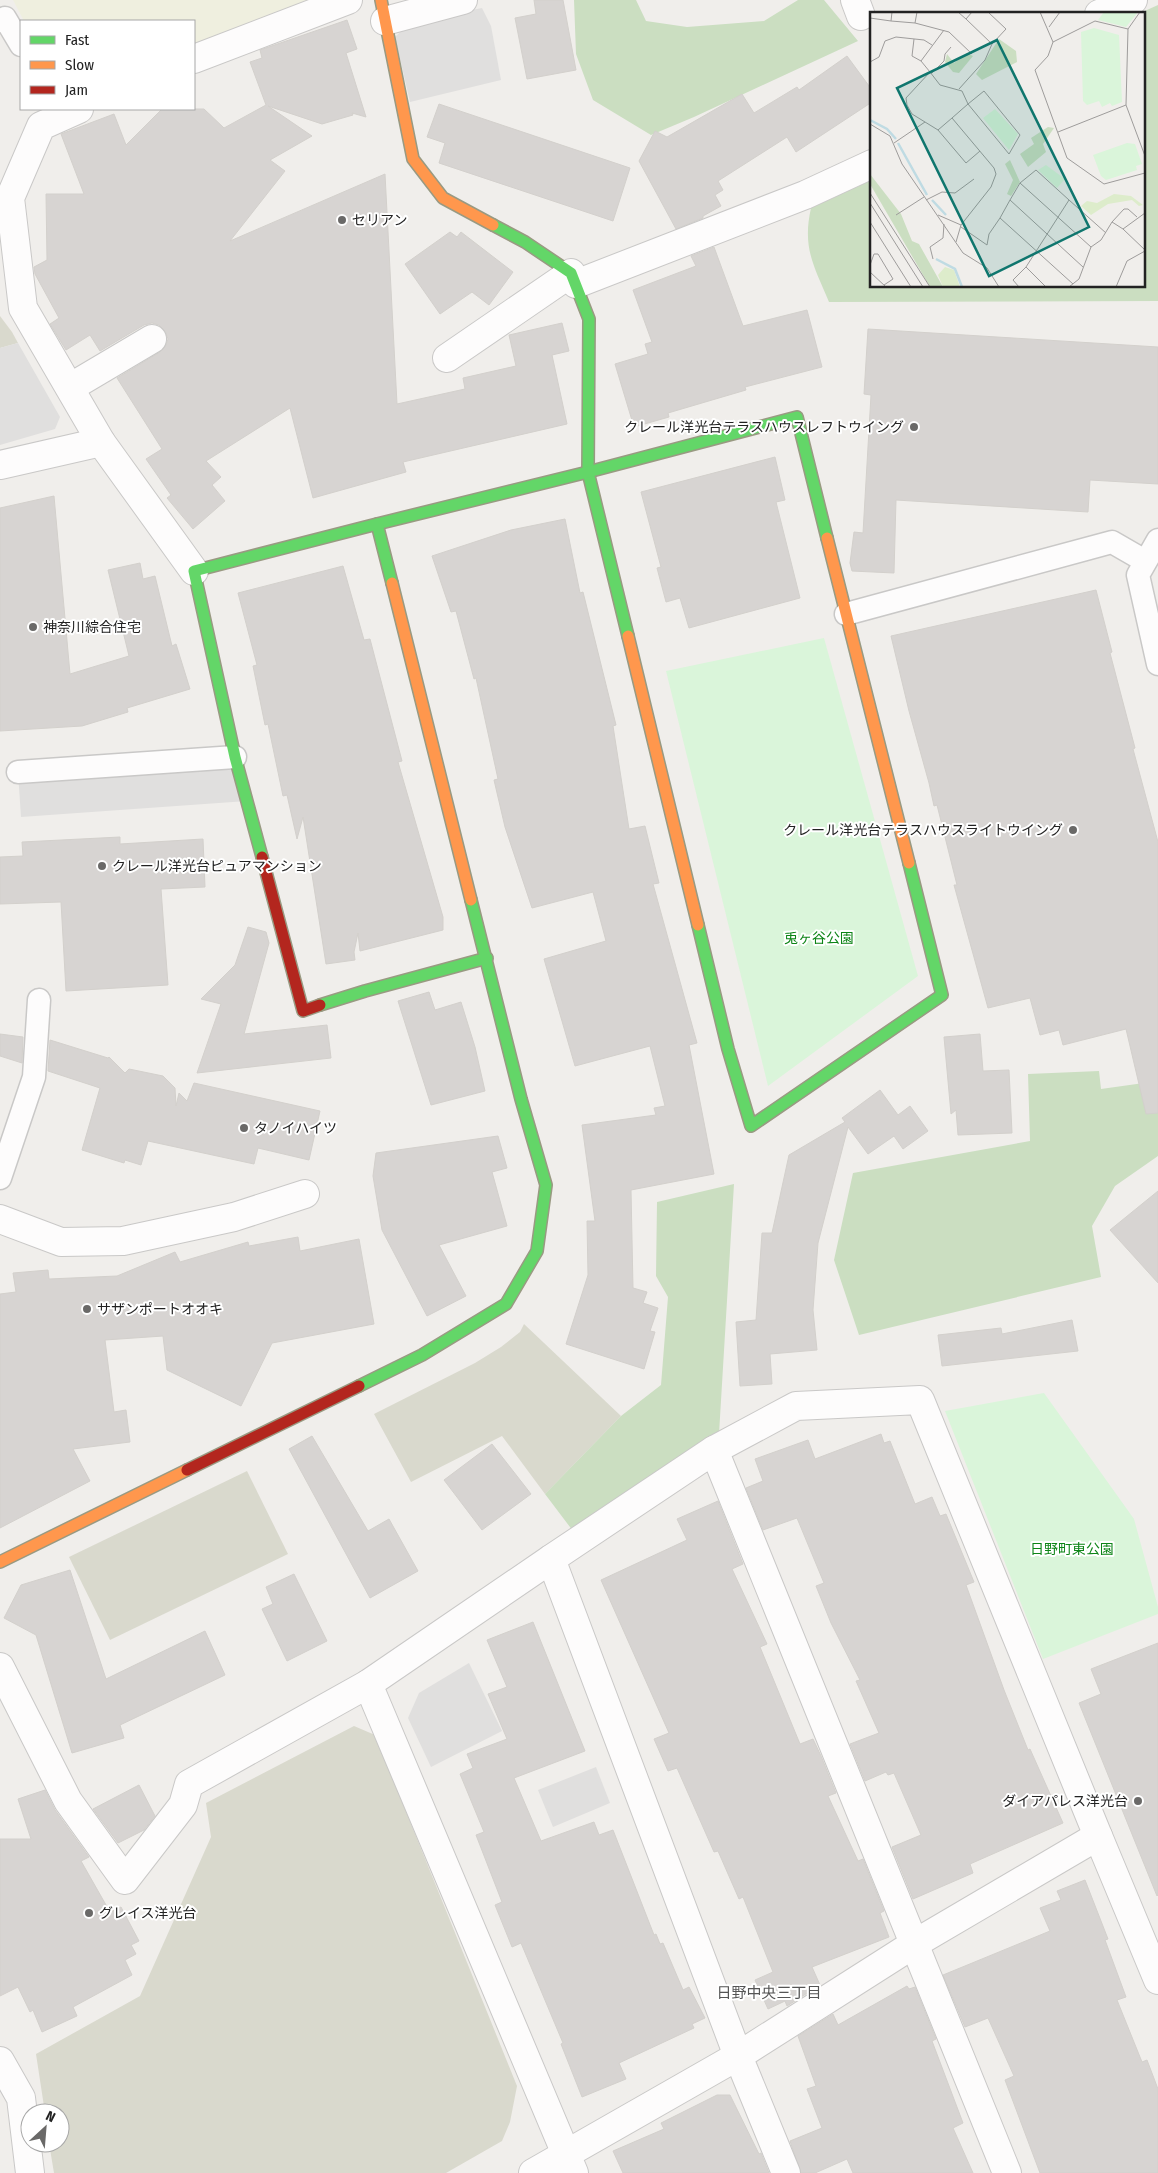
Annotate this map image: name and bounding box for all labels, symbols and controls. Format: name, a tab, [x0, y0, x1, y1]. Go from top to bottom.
inset map	[870, 12, 1146, 288]
legend	[20, 20, 195, 110]
text: Fast	[65, 31, 89, 49]
text: Slow	[65, 56, 94, 74]
text: Jam	[65, 81, 88, 99]
place label: セリアン	[352, 212, 407, 229]
marker: セリアン	[336, 214, 348, 226]
place label: クレール洋光台テラスハウスレフトウイング	[624, 419, 904, 436]
marker: クレール洋光台テラスハウスレフトウイング	[908, 421, 920, 433]
place label: 神奈川綜合住宅	[43, 619, 141, 636]
marker: 神奈川綜合住宅	[27, 621, 39, 633]
place label: クレール洋光台テラスハウスライトウイング	[783, 822, 1063, 839]
marker: クレール洋光台テラスハウスライトウイング	[1067, 824, 1079, 836]
place label: クレール洋光台ピュアマンション	[112, 858, 322, 875]
marker: クレール洋光台ピュアマンション	[96, 860, 108, 872]
park label: 兎ヶ谷公園	[784, 930, 854, 947]
place label: タノイハイツ	[254, 1120, 337, 1137]
marker: タノイハイツ	[238, 1122, 250, 1134]
place label: サザンポートオオキ	[97, 1301, 223, 1318]
marker: サザンポートオオキ	[81, 1303, 93, 1315]
park label: 日野町東公園	[1030, 1541, 1114, 1558]
place label: ダイアパレス洋光台	[1002, 1793, 1128, 1810]
marker: ダイアパレス洋光台	[1132, 1795, 1144, 1807]
place label: グレイス洋光台	[99, 1905, 197, 1922]
marker: グレイス洋光台	[83, 1907, 95, 1919]
district label: 日野中央三丁目	[716, 1984, 822, 2002]
north arrow	[20, 2103, 70, 2153]
text: N	[43, 2107, 58, 2126]

